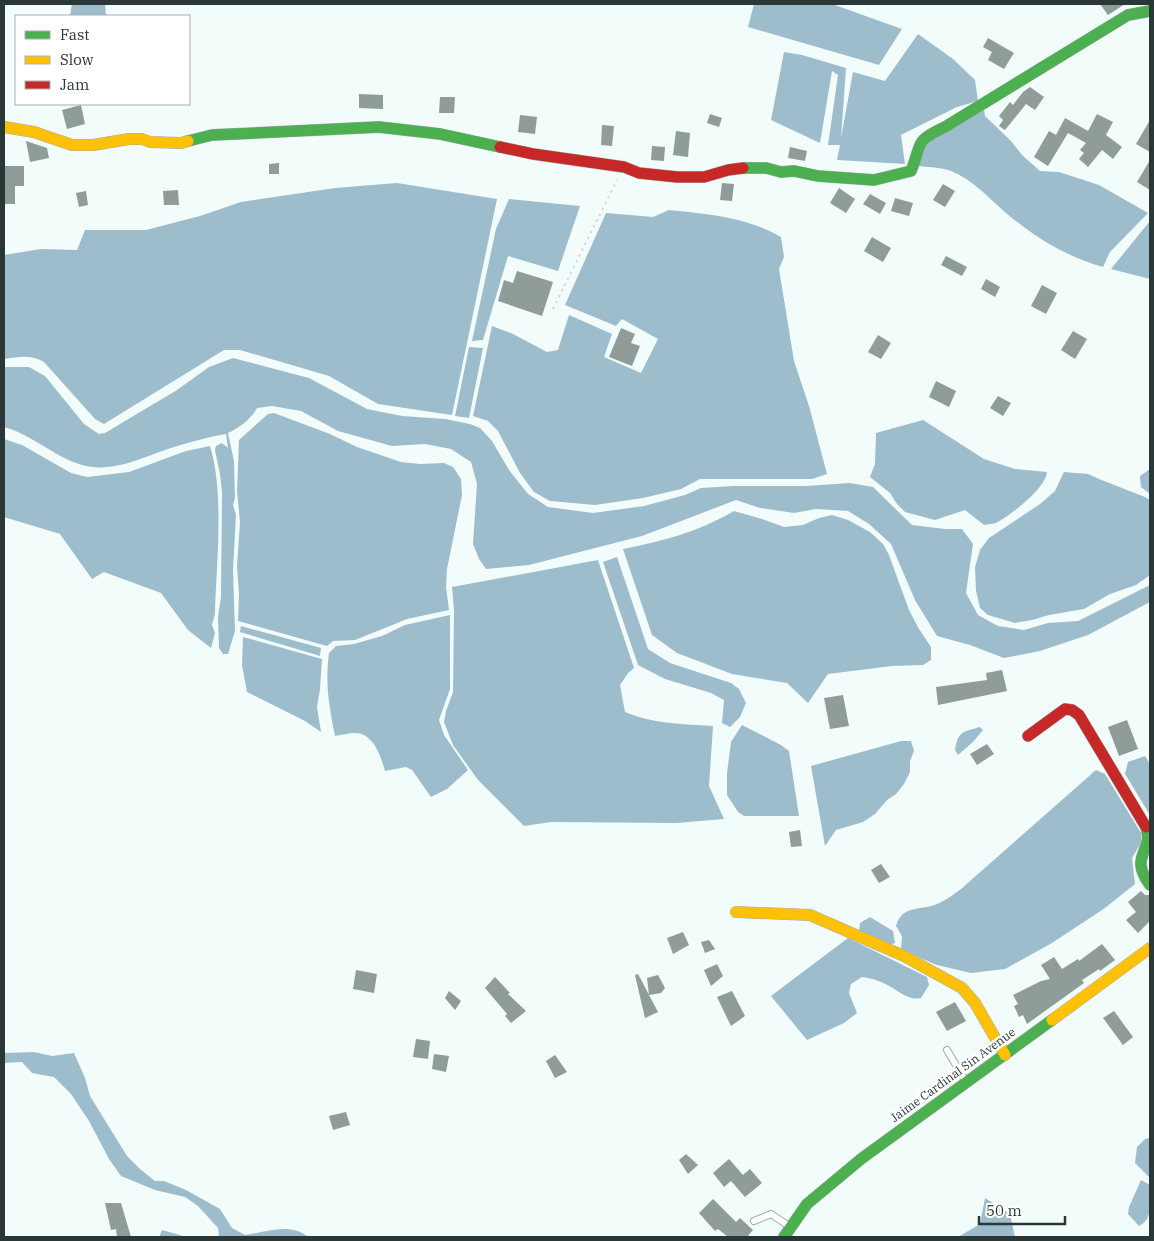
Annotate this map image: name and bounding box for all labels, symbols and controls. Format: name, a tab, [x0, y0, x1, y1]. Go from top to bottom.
legend	[15, 15, 190, 105]
text: Fast	[60, 25, 90, 44]
text: Slow	[60, 50, 94, 69]
text: Jam	[60, 75, 89, 94]
street label: Jaime Cardinal Sin Avenue	[887, 1024, 1018, 1125]
scale bar	[979, 1194, 1065, 1226]
text: 50 m	[986, 1201, 1022, 1220]

